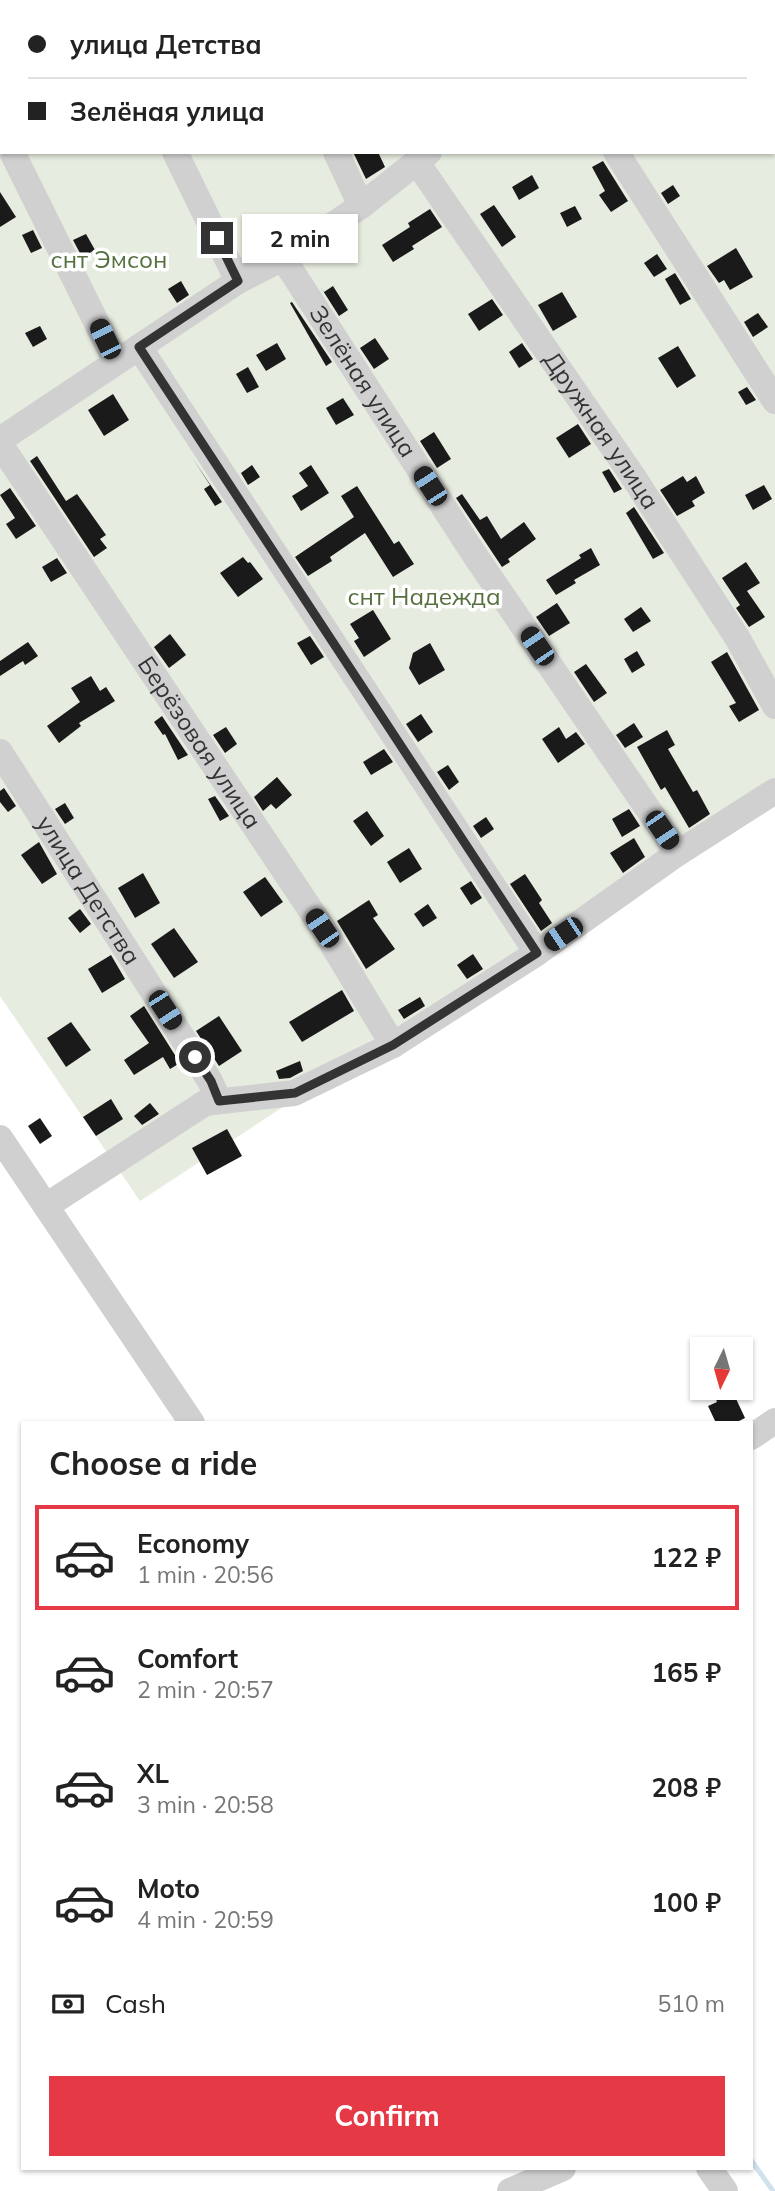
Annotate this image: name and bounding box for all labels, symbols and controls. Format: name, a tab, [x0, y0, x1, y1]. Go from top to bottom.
text: улица Детства	[70, 28, 262, 61]
text: Зелёная улица	[70, 95, 265, 128]
callout: 2 min	[242, 214, 357, 262]
route end	[201, 222, 233, 254]
text: 2 min	[270, 224, 330, 253]
park label: снт Эмсон	[51, 244, 167, 274]
street label: Зелёная улица	[304, 299, 424, 463]
car	[87, 316, 124, 362]
street label: Дружная улица	[537, 345, 666, 515]
car	[410, 463, 451, 509]
park label: снт Надежда	[347, 581, 501, 611]
car	[517, 623, 558, 669]
street label: Берёзовая улица	[132, 650, 268, 834]
car	[642, 807, 683, 853]
street label: улица Детства	[31, 810, 148, 970]
car	[302, 905, 343, 951]
car	[540, 914, 587, 954]
car	[145, 987, 186, 1033]
route start	[179, 1041, 211, 1073]
north arrow	[690, 1337, 752, 1400]
map controls	[690, 1337, 753, 1400]
text: Choose a ride	[49, 1443, 257, 1483]
icon: car	[53, 1526, 116, 1589]
text: Economy	[137, 1527, 249, 1560]
text: 122 ₽	[651, 1541, 721, 1574]
text: 1 min · 20:56	[137, 1560, 274, 1589]
icon: car	[53, 1641, 116, 1704]
text: Comfort	[137, 1642, 238, 1675]
text: 165 ₽	[651, 1656, 721, 1689]
text: 2 min · 20:57	[137, 1675, 274, 1704]
icon: car	[53, 1756, 116, 1819]
text: XL	[137, 1757, 169, 1790]
text: 208 ₽	[651, 1771, 721, 1804]
text: 3 min · 20:58	[137, 1790, 274, 1819]
icon: car	[53, 1871, 116, 1934]
text: Moto	[137, 1872, 200, 1905]
text: 100 ₽	[651, 1886, 721, 1919]
text: 4 min · 20:59	[137, 1905, 274, 1934]
icon: cash	[49, 1985, 87, 2023]
text: Cash	[105, 1987, 166, 2020]
text: 510 m	[657, 1989, 725, 2018]
button: Confirm	[49, 2076, 725, 2156]

